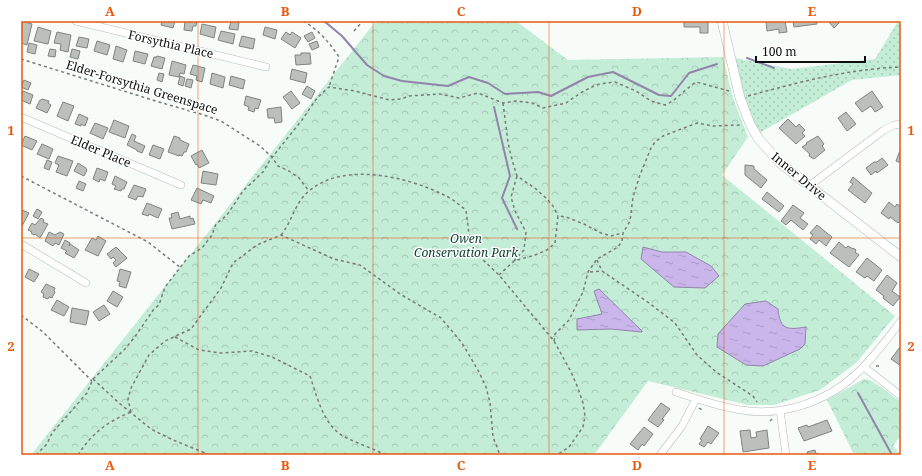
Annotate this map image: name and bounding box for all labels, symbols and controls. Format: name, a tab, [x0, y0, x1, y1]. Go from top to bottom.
text: A	[105, 2, 115, 20]
text: B	[281, 2, 290, 20]
text: C	[457, 2, 466, 20]
text: D	[632, 2, 642, 20]
text: E	[808, 2, 817, 20]
street label: Forsythia Place	[127, 26, 215, 62]
scale bar	[756, 38, 865, 64]
text: 100 m	[762, 43, 797, 60]
street label: Elder-Forsythia Greenspace	[64, 56, 220, 118]
text: 1	[7, 121, 15, 139]
text: 1	[907, 121, 915, 139]
street label: Elder Place	[68, 131, 134, 171]
street label: Inner Drive	[768, 148, 830, 204]
park label: Owen Conservation Park	[414, 230, 519, 261]
text: 2	[7, 337, 15, 355]
text: 2	[907, 337, 915, 355]
text: A	[105, 456, 115, 474]
text: B	[281, 456, 290, 474]
text: C	[457, 456, 466, 474]
text: D	[632, 456, 642, 474]
text: E	[808, 456, 817, 474]

